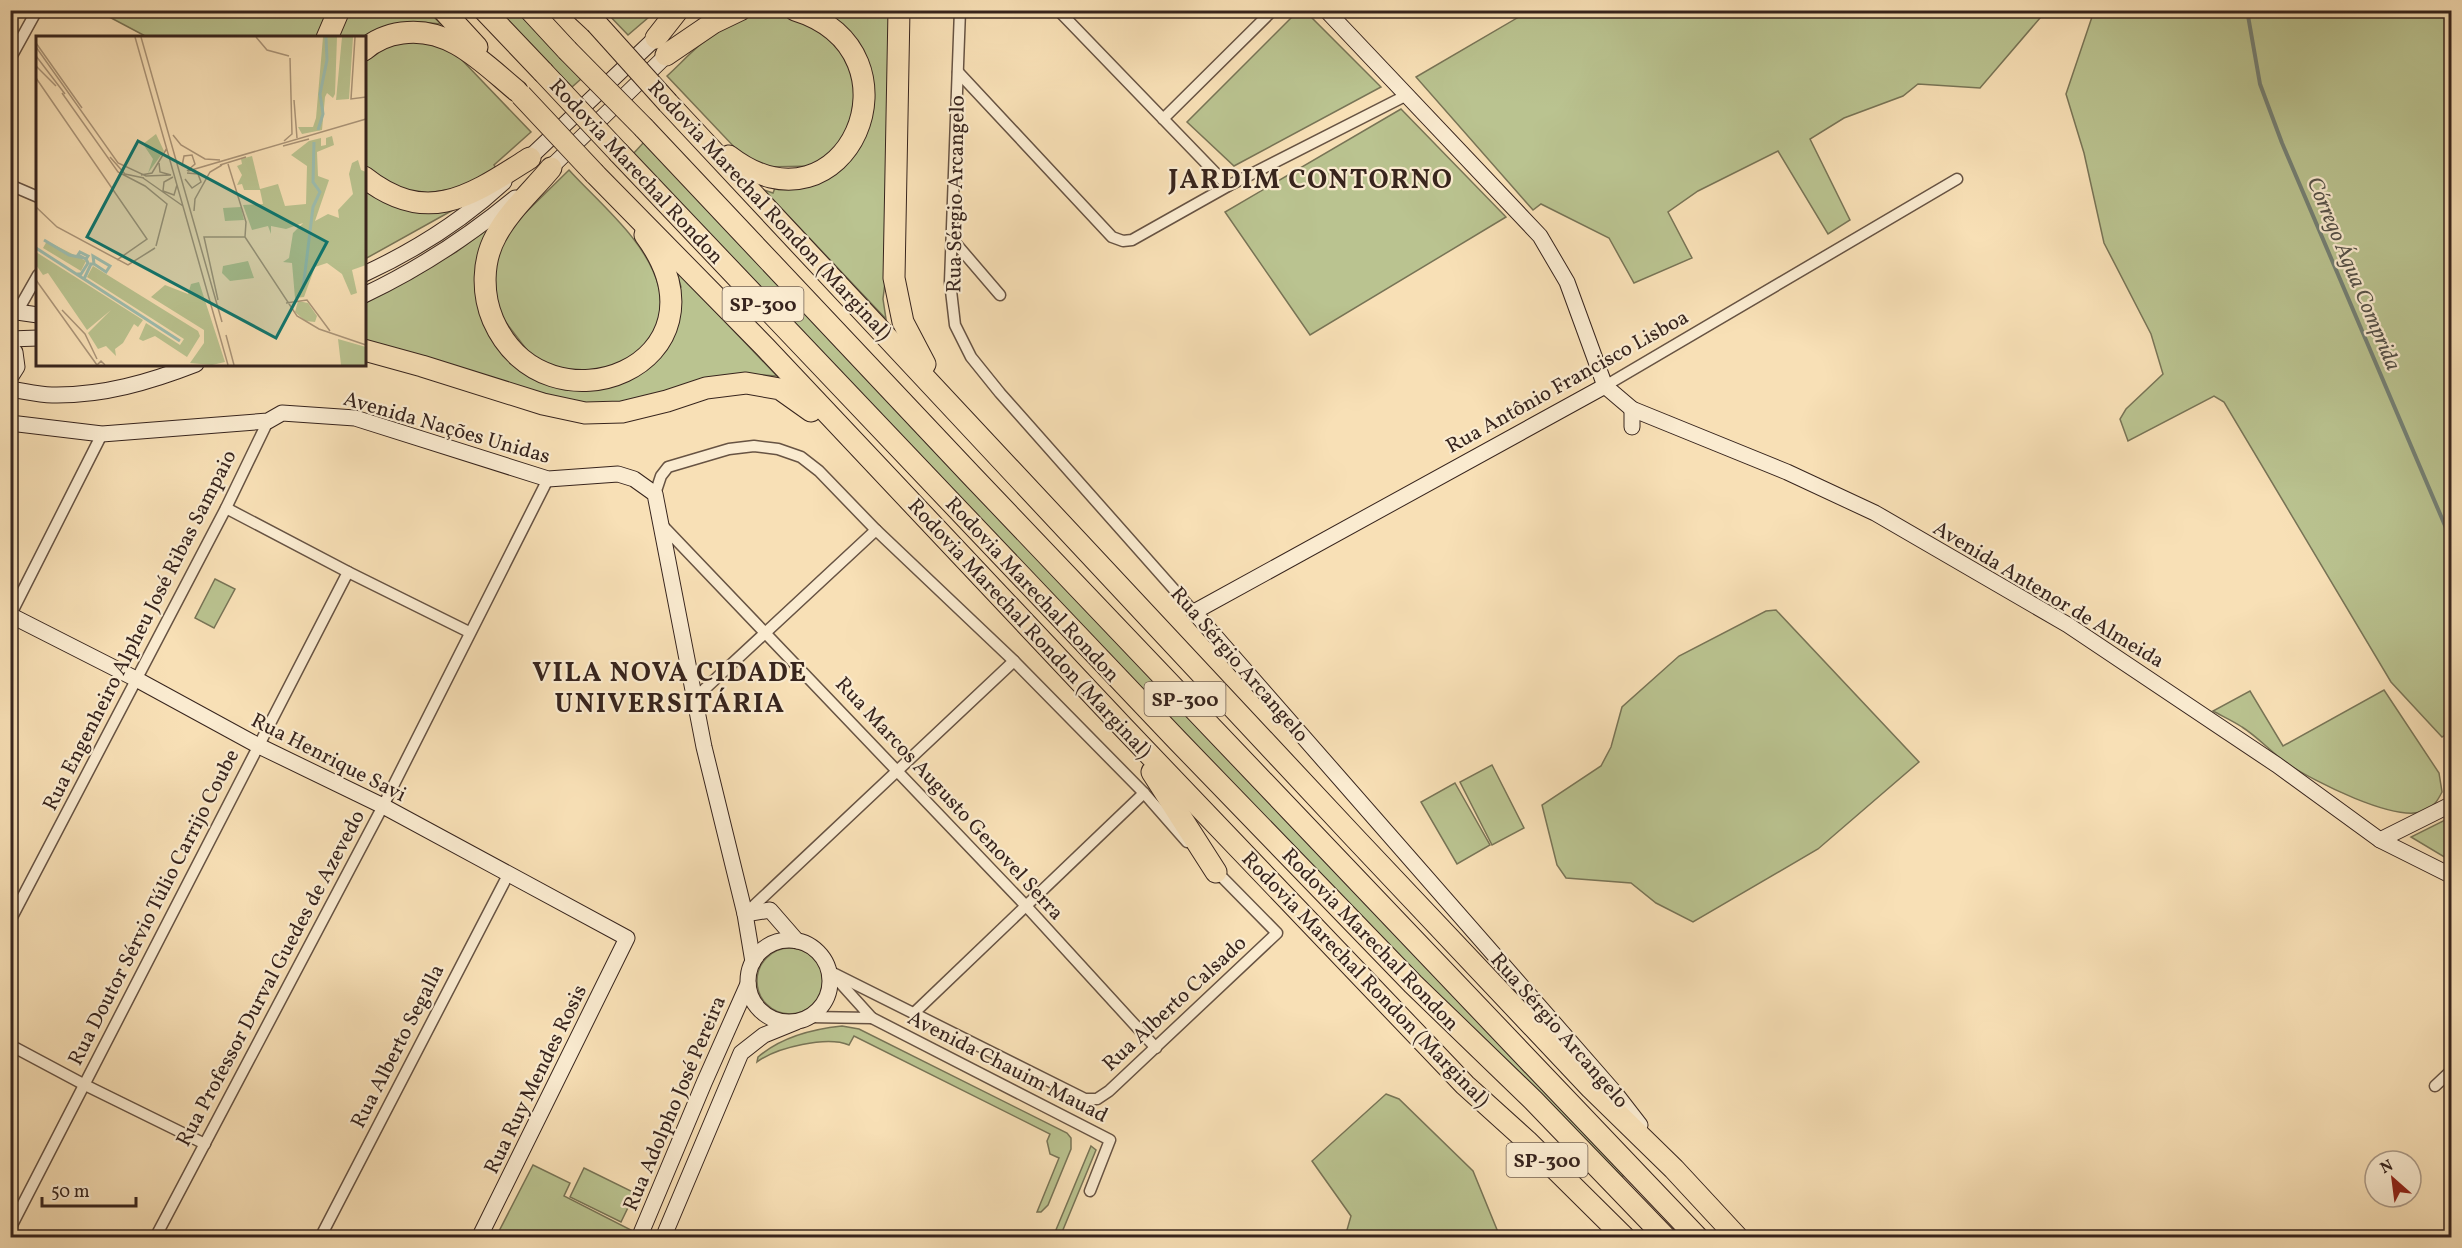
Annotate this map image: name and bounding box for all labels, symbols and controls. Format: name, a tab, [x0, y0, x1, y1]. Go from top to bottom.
inset map	[36, 36, 366, 366]
street label: Rodovia Marechal Rondon	[542, 73, 730, 271]
street label: Rodovia Marechal Rondon (Marginal)	[640, 75, 897, 347]
street label: Rua Sérgio Arcangelo	[940, 95, 973, 293]
district label: JARDIM CONTORNO	[1168, 162, 1453, 200]
water label: Córrego Água Comprida	[2298, 172, 2408, 376]
road number: SP-300	[722, 287, 804, 321]
street label: Rua Antônio Francisco Lisboa	[1441, 303, 1694, 461]
street label: Avenida Nações Unidas	[340, 385, 553, 472]
street label: Rua Engenheiro Alpheu José Ribas Sampaio	[36, 445, 244, 816]
street label: Rodovia Marechal Rondon	[938, 491, 1126, 689]
street label: Rodovia Marechal Rondon (Marginal)	[900, 493, 1157, 765]
street label: Avenida Antenor de Almeida	[1927, 515, 2169, 676]
street label: Rua Sérgio Arcangelo	[1163, 581, 1315, 749]
district label: VILA NOVA CIDADE UNIVERSITÁRIA	[532, 655, 808, 724]
street label: Rua Marcos Augusto Genovel Serra	[828, 671, 1070, 927]
road number: SP-300	[1144, 682, 1226, 716]
street label: Rua Henrique Savi	[246, 707, 411, 810]
street label: Rua Doutor Sérvio Túlio Carrijo Coube	[62, 744, 247, 1071]
street label: Rua Professor Durval Guedes de Azevedo	[170, 805, 373, 1152]
street label: Rodovia Marechal Rondon	[1275, 842, 1465, 1038]
street label: Rodovia Marechal Rondon (Marginal)	[1234, 846, 1495, 1114]
street label: Rua Alberto Calsado	[1097, 930, 1254, 1079]
street label: Rua Sérgio Arcangelo	[1483, 947, 1635, 1115]
street label: Rua Alberto Segalla	[344, 960, 452, 1134]
street label: Rua Ruy Mendes Rosis	[478, 980, 595, 1179]
street label: Rua Adolpho José Pereira	[617, 991, 734, 1216]
street label: Avenida Chauim Mauad	[902, 1004, 1113, 1131]
road number: SP-300	[1506, 1143, 1588, 1177]
north arrow	[2363, 1149, 2423, 1209]
text: N	[2377, 1155, 2398, 1180]
scale bar	[42, 1170, 136, 1208]
text: 50 m	[51, 1180, 90, 1205]

